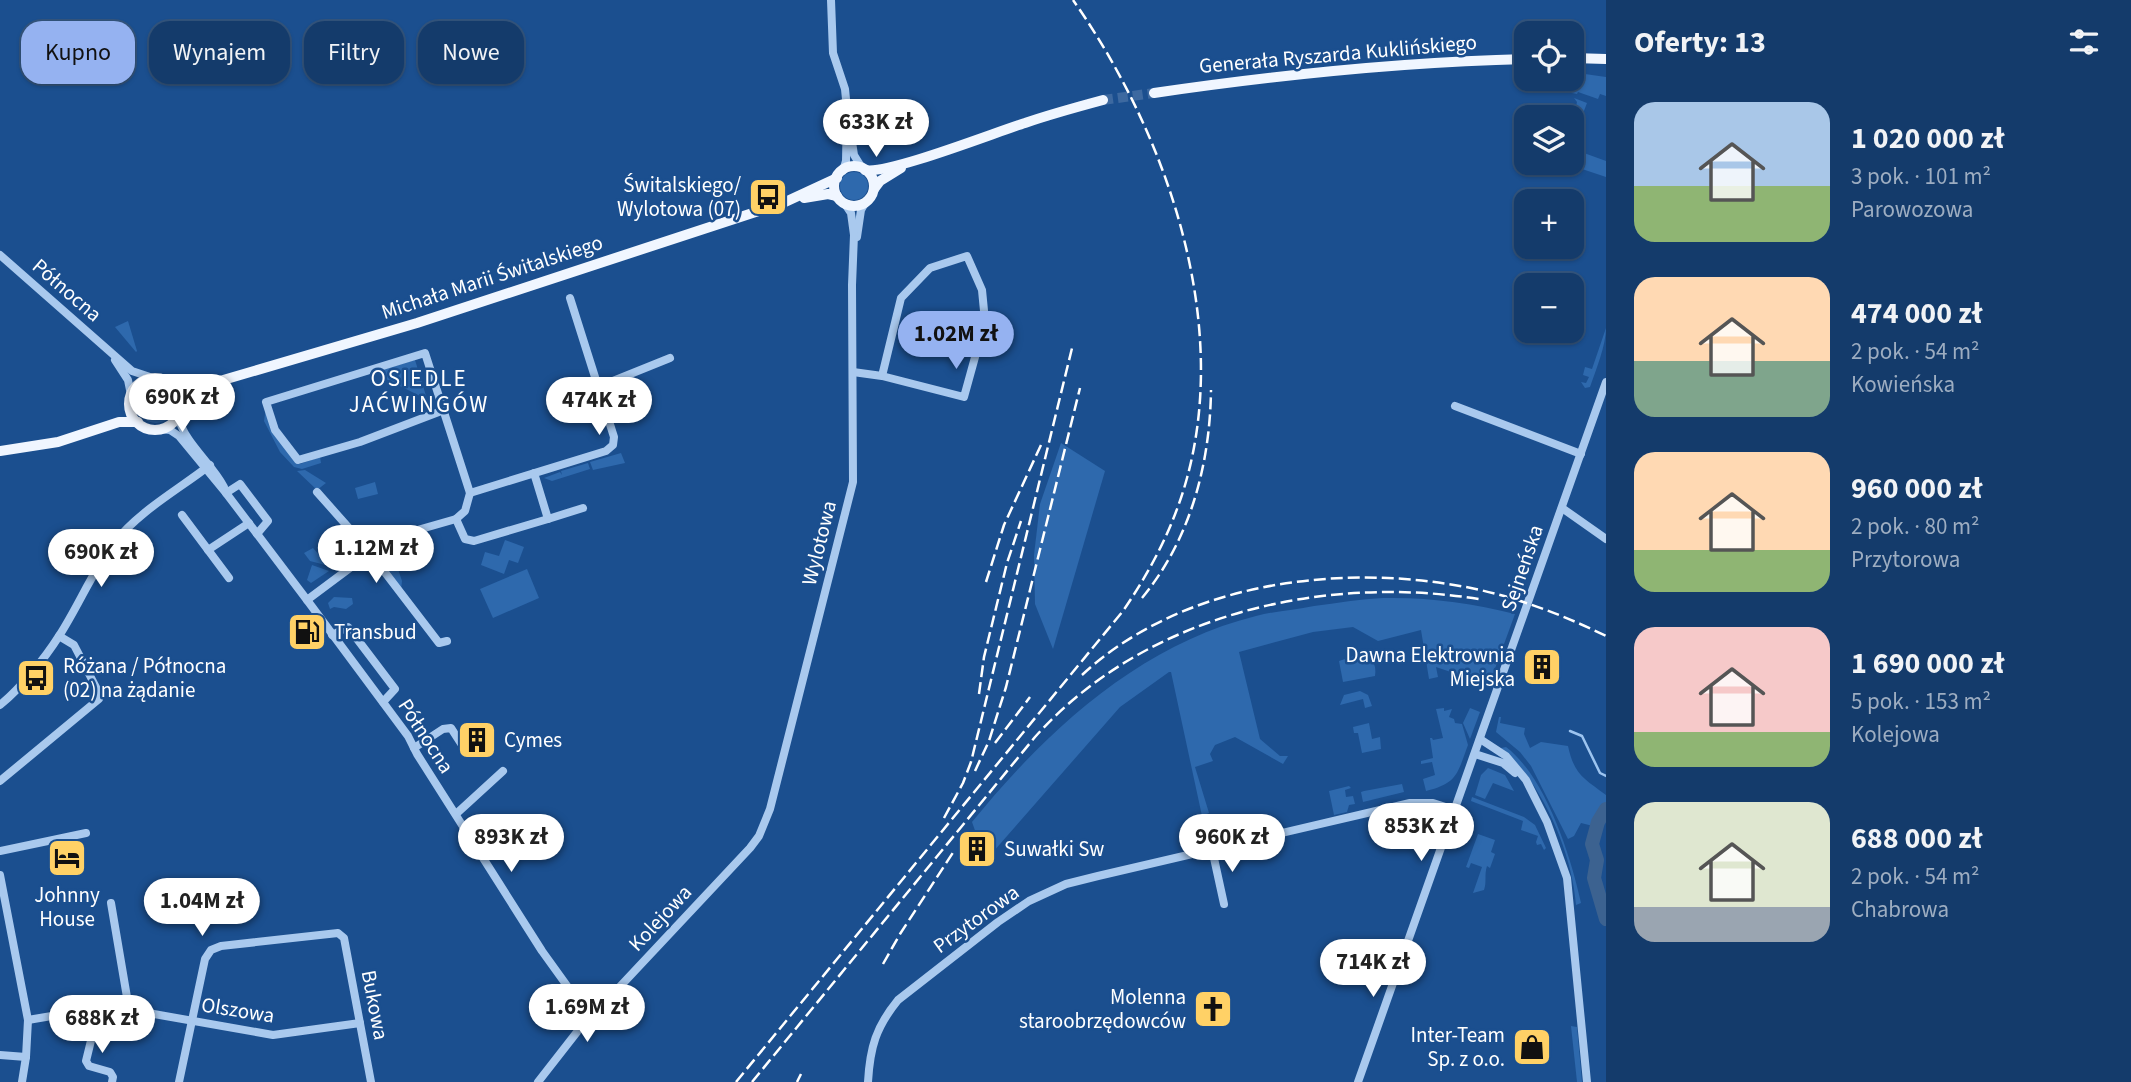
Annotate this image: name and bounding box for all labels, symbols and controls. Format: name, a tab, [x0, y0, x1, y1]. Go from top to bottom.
chip: Kupno	[21, 21, 135, 84]
chip: Wynajem	[149, 21, 290, 84]
chip: Filtry	[304, 21, 404, 84]
chip: Nowe	[418, 21, 524, 84]
map controls	[1514, 21, 1584, 343]
button: locate	[1514, 21, 1584, 91]
text: Oferty: 13	[1634, 21, 1766, 64]
icon: filters	[2065, 23, 2103, 61]
street label: Generała Ryszarda Kuklińskiego	[1198, 27, 1478, 81]
pin: 633K zł	[811, 100, 941, 159]
text: 633K zł	[839, 105, 913, 138]
button: layers	[1514, 105, 1584, 175]
text: 1 020 000 zł	[1851, 117, 2004, 160]
icon: home	[1690, 130, 1774, 214]
text: 3 pok. · 101 m²	[1851, 160, 1991, 193]
place label: Świtalskiego/ Wylotowa (07)	[617, 170, 742, 224]
bus stop icon: Świtalskiego/ Wylotowa (07)	[747, 176, 789, 218]
button: +	[1514, 189, 1584, 259]
text: Parowozowa	[1851, 193, 1973, 226]
street label: Michała Marii Świtalskiego	[377, 227, 607, 327]
street label: Północna	[26, 251, 108, 329]
button: −	[1514, 273, 1584, 343]
text: 474 000 zł	[1851, 292, 1983, 335]
icon: home	[1690, 305, 1774, 389]
pin: 1.02M zł	[884, 312, 1028, 371]
text: 1.02M zł	[914, 317, 998, 350]
text: 2 pok. · 54 m²	[1851, 335, 1980, 368]
district label: OSIEDLE JAĆWINGÓW	[349, 362, 489, 421]
text: Kowieńska	[1851, 368, 1955, 401]
pin: 690K zł	[117, 374, 247, 434]
pin: 474K zł	[534, 378, 664, 437]
text: 690K zł	[145, 380, 219, 413]
text: 474K zł	[562, 383, 636, 416]
text: 960 000 zł	[1851, 467, 1983, 510]
icon: home	[1690, 480, 1774, 564]
street label: Wylotowa	[794, 498, 844, 588]
text: 2 pok. · 80 m²	[1851, 510, 1980, 543]
street label: Sejneńska	[1493, 521, 1551, 615]
pin: 1.12M zł	[304, 526, 448, 585]
pin: 690K zł	[36, 530, 166, 589]
text: 1.12M zł	[334, 531, 418, 564]
text: 690K zł	[64, 535, 138, 568]
text: Przytorowa	[1851, 543, 1960, 576]
fuel station icon: Transbud	[286, 611, 328, 653]
place label: Transbud	[334, 617, 417, 647]
place label: Dawna Elektrownia Miejska	[1346, 640, 1515, 694]
text: 1 690 000 zł	[1851, 642, 2004, 685]
building icon: Dawna Elektrownia Miejska	[1521, 646, 1563, 688]
place label: Różana / Północna (02) na żądanie	[63, 651, 226, 705]
icon: home	[1690, 655, 1774, 739]
bus stop icon: Różana / Północna (02) na żądanie	[15, 657, 57, 699]
text: 5 pok. · 153 m²	[1851, 685, 1991, 718]
street label: Północna	[391, 693, 461, 779]
text: Kolejowa	[1851, 718, 1940, 751]
building icon: Cymes	[456, 719, 498, 761]
place label: Cymes	[504, 725, 562, 755]
pin: 853K zł	[1356, 804, 1486, 863]
text: 853K zł	[1384, 809, 1458, 842]
pin: 893K zł	[446, 814, 576, 874]
pin: 960K zł	[1167, 814, 1297, 874]
text: 688 000 zł	[1851, 817, 1983, 860]
text: 893K zł	[474, 820, 548, 853]
text: 960K zł	[1195, 820, 1269, 853]
building icon: Suwałki Sw	[956, 828, 998, 870]
icon: home	[1690, 830, 1774, 914]
place label: Suwałki Sw	[1004, 834, 1104, 864]
hotel icon: Johnny House	[46, 837, 88, 879]
text: 2 pok. · 54 m²	[1851, 860, 1980, 893]
pin: 1.04M zł	[130, 878, 274, 938]
street label: Kolejowa	[621, 878, 699, 958]
street label: Przytorowa	[927, 878, 1025, 960]
place label: Johnny House	[34, 880, 100, 934]
text: 1.04M zł	[160, 884, 244, 917]
text: Chabrowa	[1851, 893, 1949, 926]
pin: 714K zł	[1308, 940, 1438, 999]
text: 714K zł	[1336, 945, 1410, 978]
street label: Bukowa	[354, 967, 396, 1043]
place label: Molenna staroobrzędowców	[1019, 982, 1186, 1036]
pin: 1.69M zł	[515, 984, 659, 1044]
church icon: Molenna staroobrzędowców	[1192, 988, 1234, 1030]
street label: Olszowa	[199, 989, 277, 1031]
text: 1.69M zł	[545, 990, 629, 1023]
pin: 688K zł	[37, 996, 167, 1055]
text: 688K zł	[65, 1001, 139, 1034]
place label: Inter-Team Sp. z o.o.	[1410, 1020, 1505, 1074]
shop icon: Inter-Team Sp. z o.o.	[1511, 1026, 1553, 1068]

